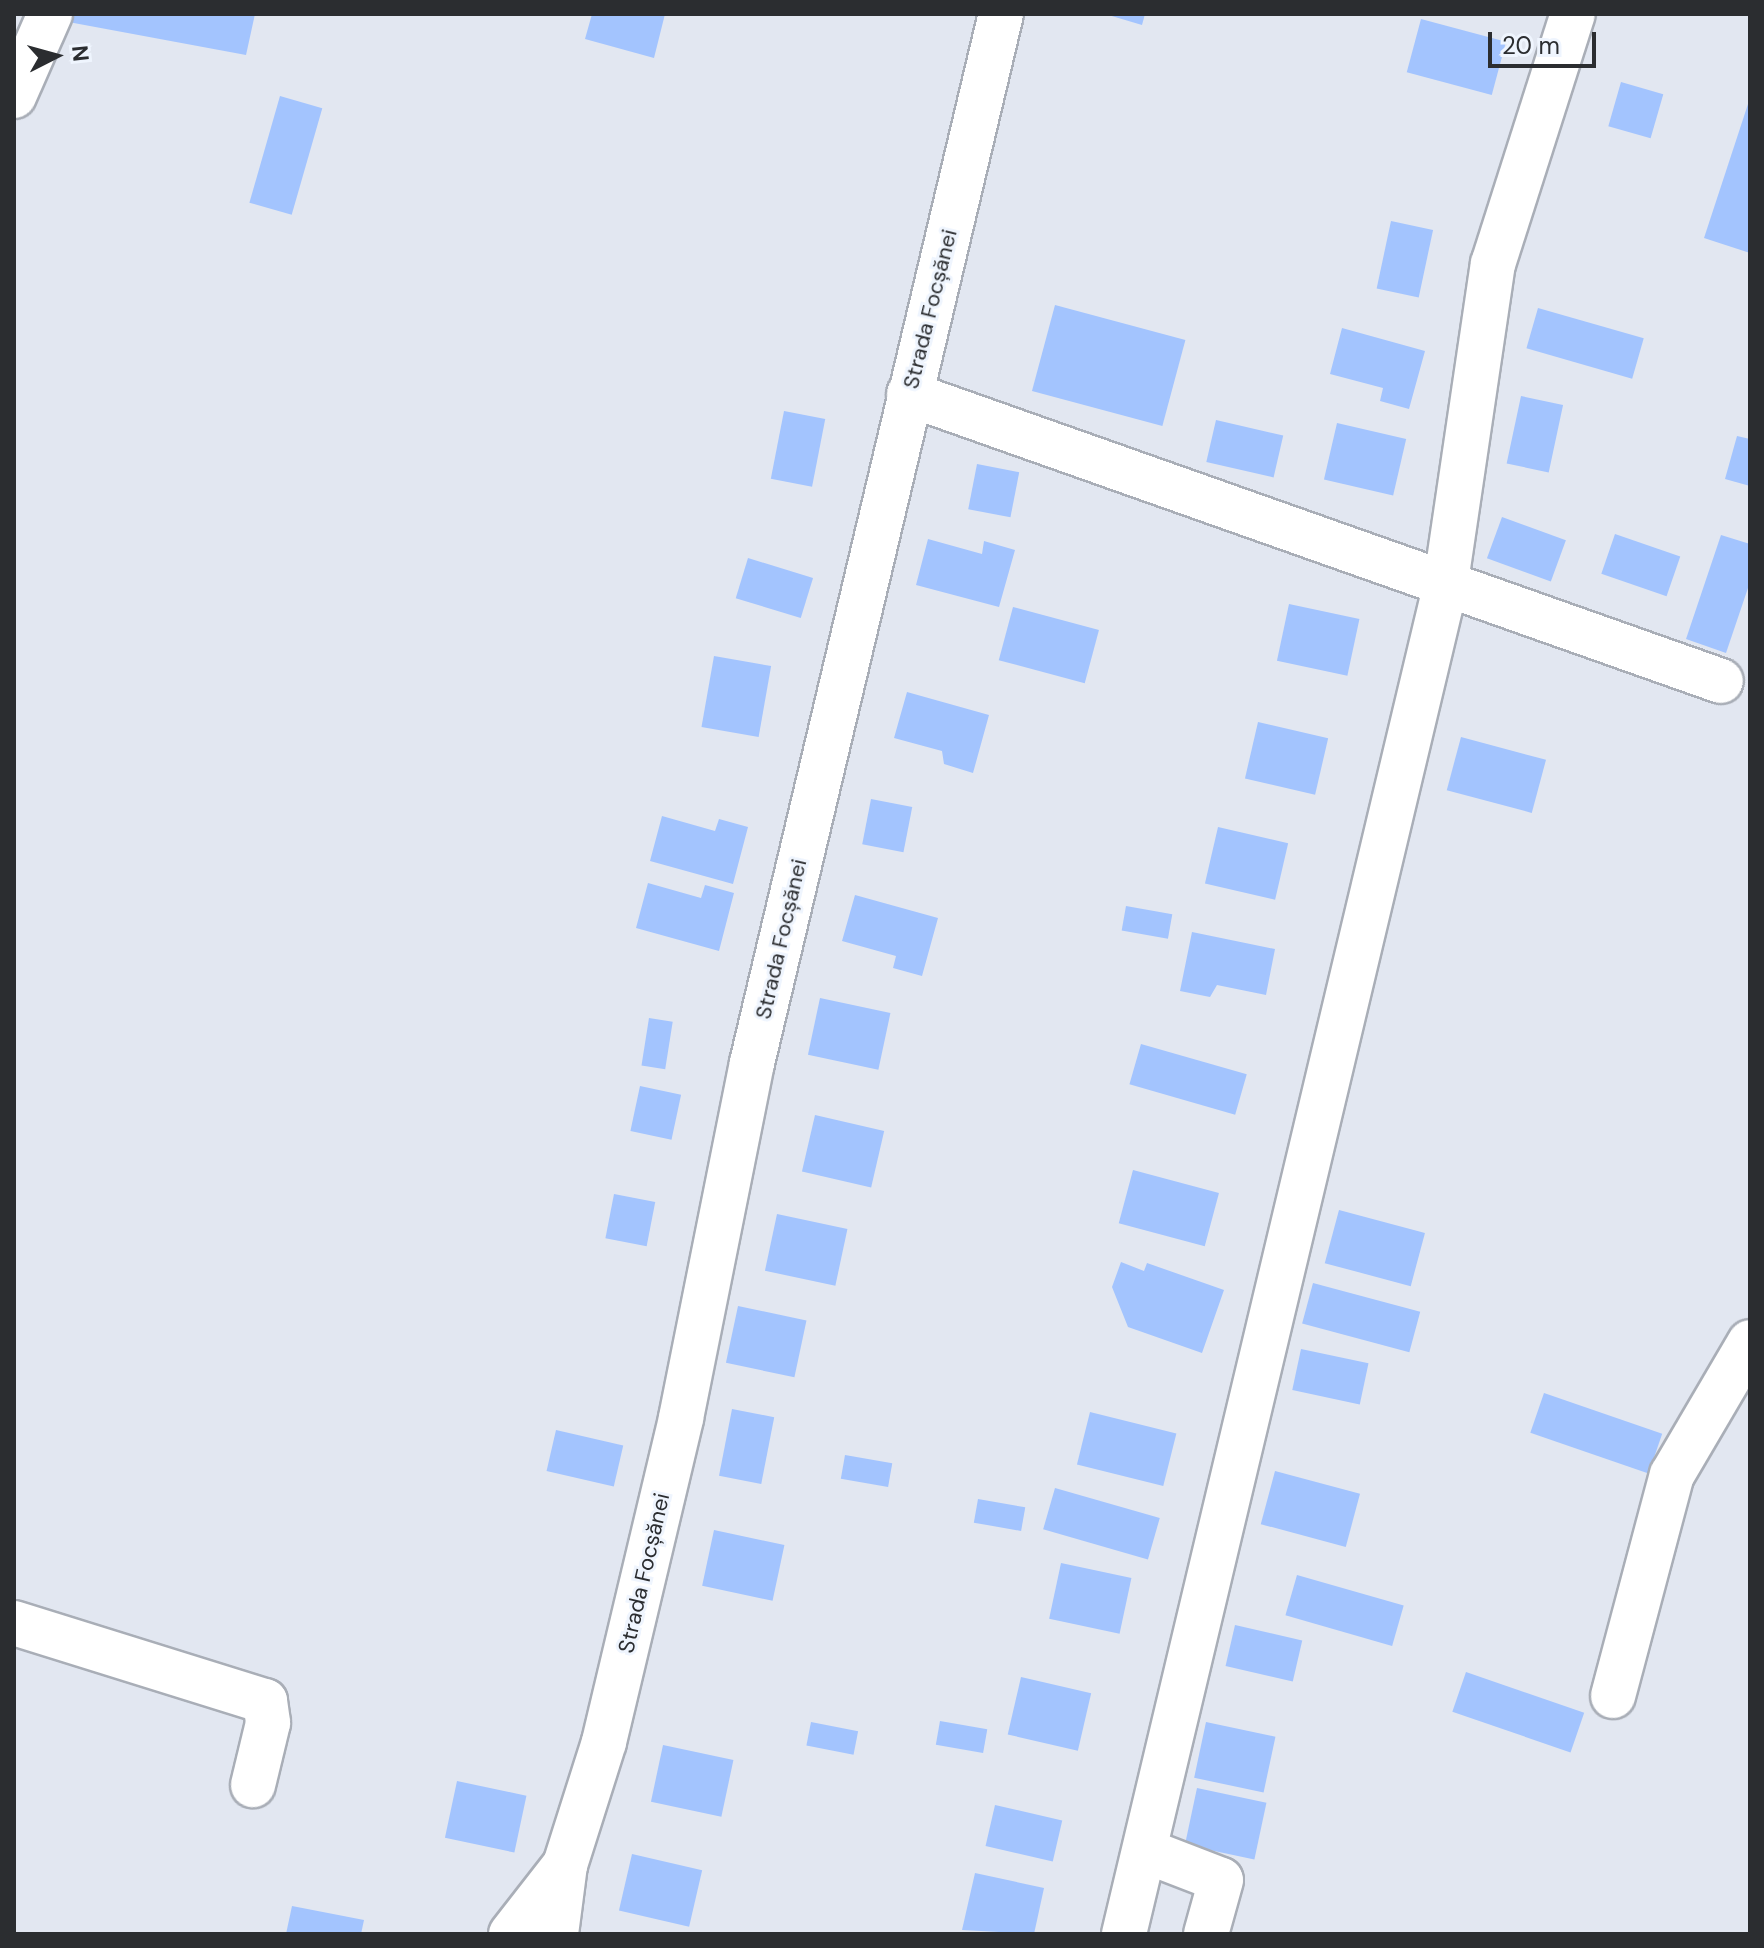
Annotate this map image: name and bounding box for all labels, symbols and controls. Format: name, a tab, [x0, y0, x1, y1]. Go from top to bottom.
north arrow	[16, 16, 96, 96]
scale bar	[1492, 16, 1600, 66]
text: 20 m	[1502, 30, 1560, 61]
text: N	[65, 44, 96, 63]
street label: Strada Focșănei	[897, 227, 963, 391]
street label: Strada Focșănei	[750, 856, 812, 1022]
street label: Strada Focșănei	[613, 1490, 675, 1656]

